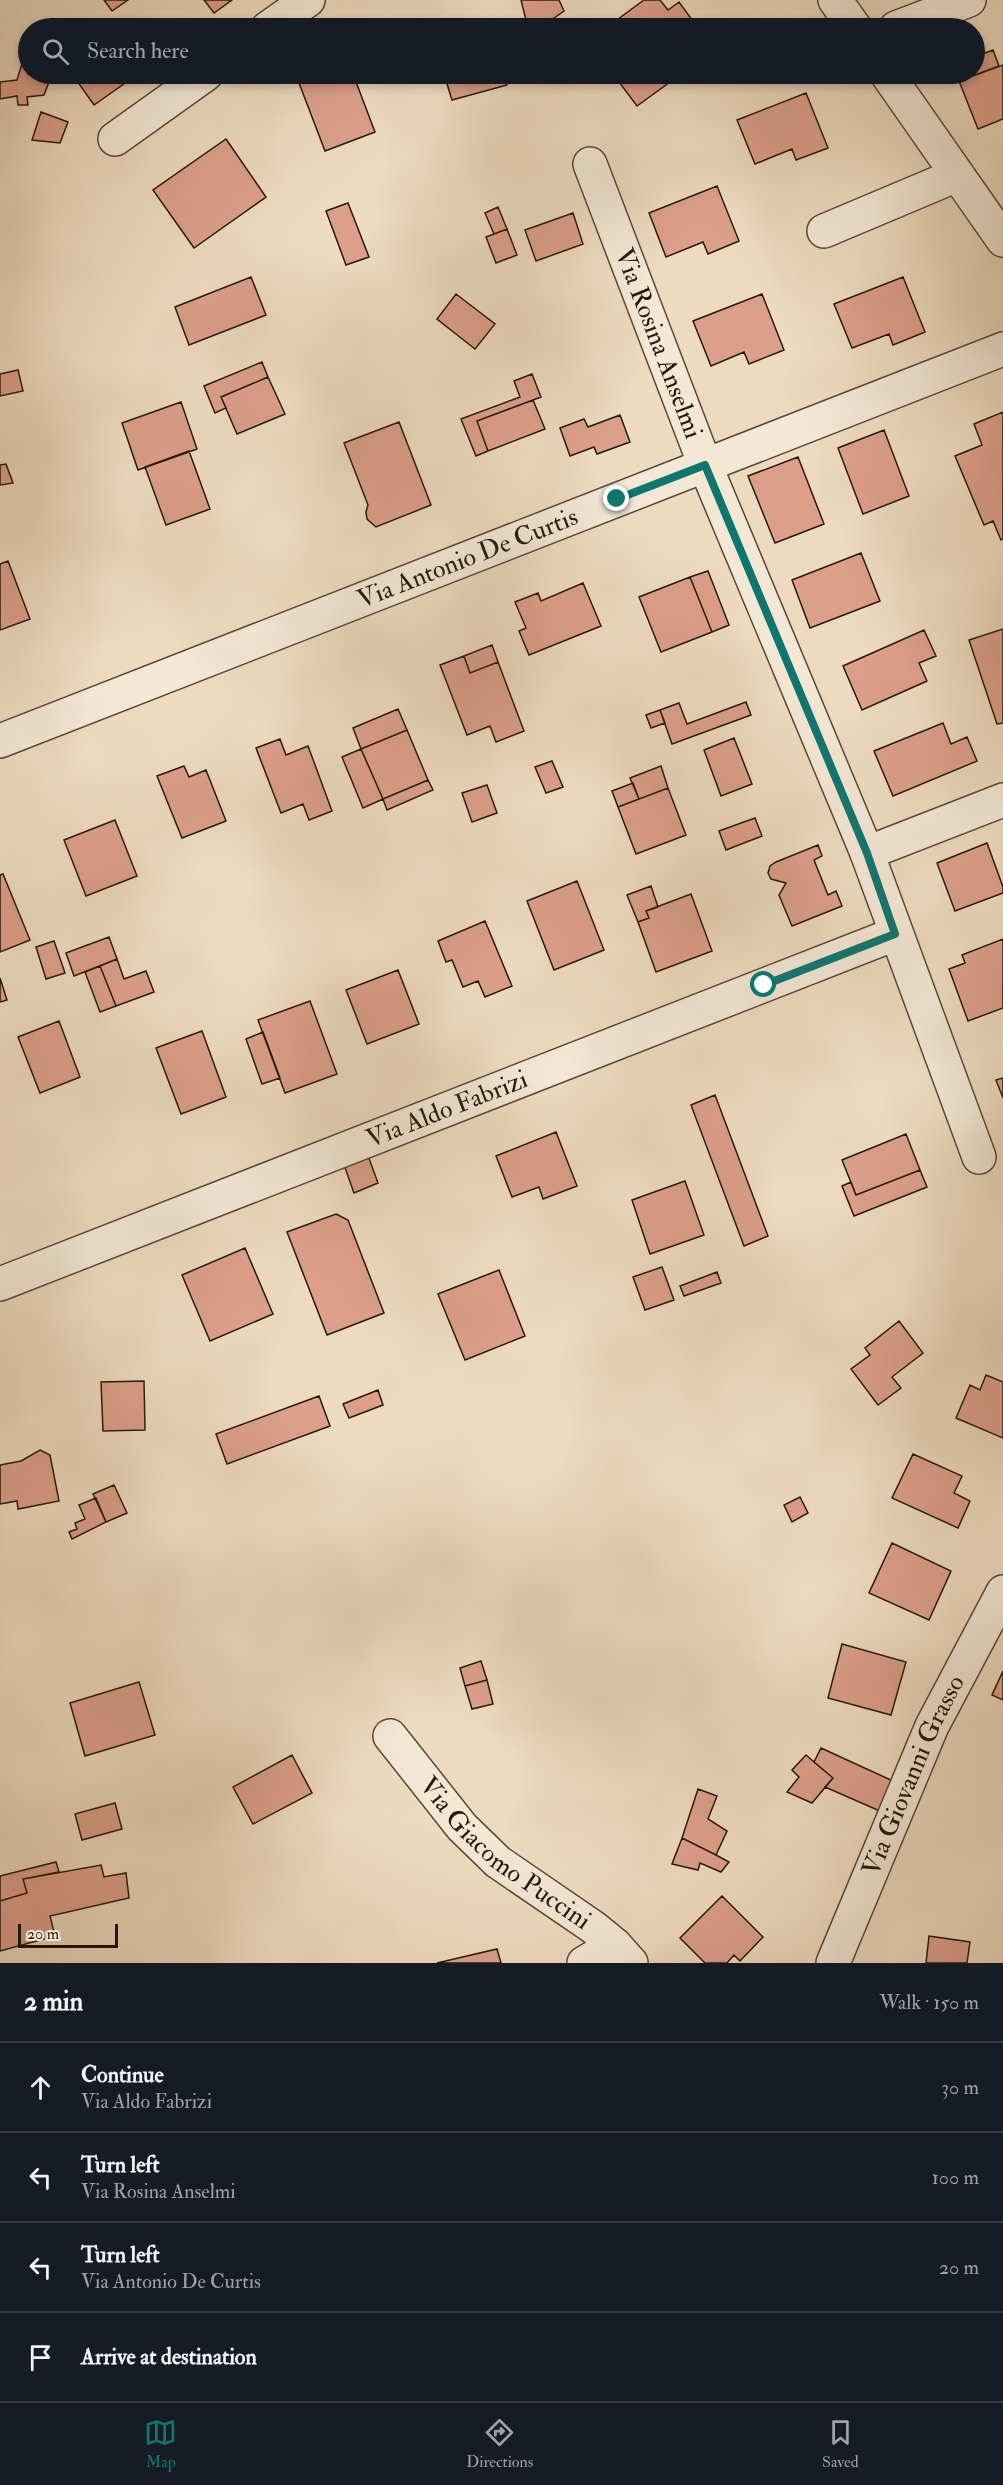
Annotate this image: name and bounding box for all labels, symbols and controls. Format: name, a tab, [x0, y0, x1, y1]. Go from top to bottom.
search box	[18, 18, 985, 84]
icon: search	[39, 35, 72, 68]
text: Search here	[87, 37, 189, 65]
street label: Via Rosina Anselmi	[608, 244, 709, 443]
route end	[603, 485, 629, 511]
street label: Via Antonio De Curtis	[353, 501, 582, 616]
route start	[750, 971, 776, 997]
street label: Via Aldo Fabrizi	[362, 1063, 532, 1155]
street label: Via Giovanni Grasso	[855, 1670, 972, 1881]
street label: Via Giacomo Puccini	[413, 1770, 597, 1937]
scale bar	[18, 1921, 118, 1948]
text: 20 m	[27, 1924, 59, 1944]
text: 2 min	[24, 1986, 83, 2018]
text: Walk · 150 m	[879, 1990, 979, 2015]
text: Continue	[81, 2061, 164, 2089]
icon: ahead	[24, 2071, 57, 2104]
text: 30 m	[941, 2075, 979, 2100]
text: Via Aldo Fabrizi	[81, 2089, 212, 2114]
text: Turn left	[81, 2151, 160, 2179]
icon: left	[24, 2161, 57, 2194]
text: 100 m	[932, 2165, 979, 2190]
text: Via Rosina Anselmi	[81, 2179, 236, 2204]
text: Turn left	[81, 2241, 160, 2269]
icon: left	[24, 2251, 57, 2284]
text: 20 m	[939, 2255, 979, 2280]
text: Via Antonio De Curtis	[81, 2269, 261, 2294]
icon: arrive	[24, 2341, 57, 2374]
text: Arrive at destination	[81, 2343, 257, 2371]
tab: Map	[144, 2416, 177, 2472]
tab: Directions	[466, 2416, 533, 2472]
tab: Saved	[822, 2416, 859, 2472]

